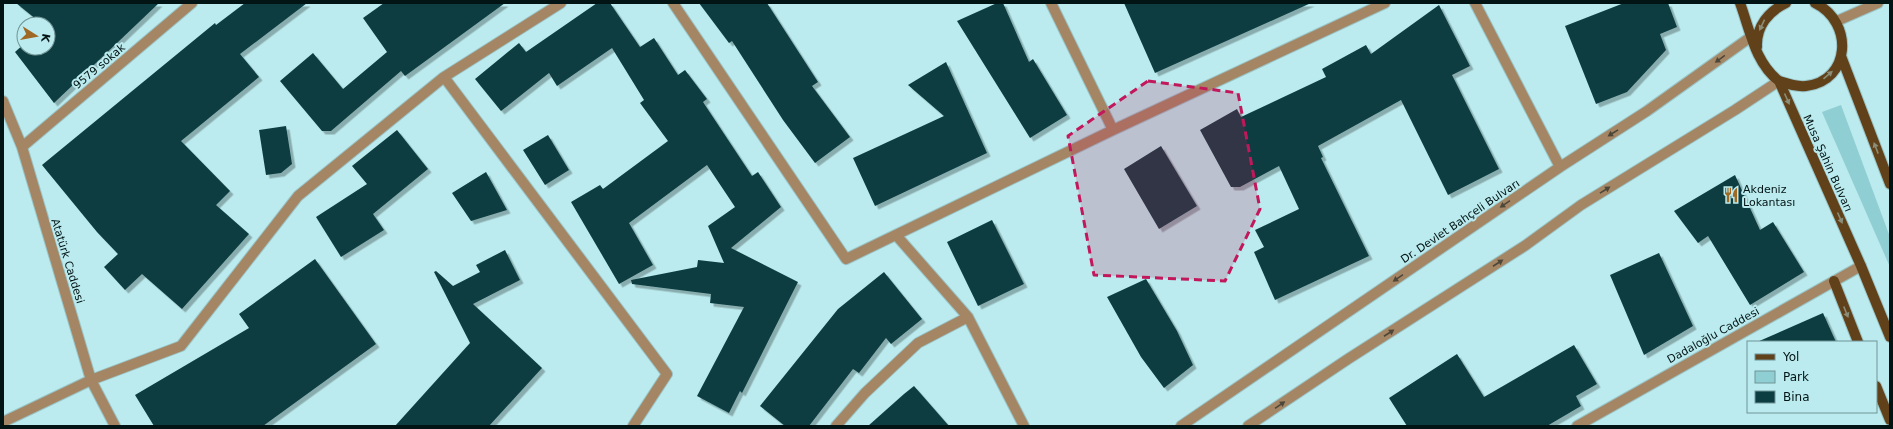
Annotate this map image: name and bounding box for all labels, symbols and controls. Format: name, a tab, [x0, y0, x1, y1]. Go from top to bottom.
north arrow	[16, 16, 56, 56]
one-way arrow	[1759, 20, 1765, 31]
text: K	[38, 32, 53, 44]
street label: 9579 sokak	[71, 41, 128, 92]
one-way arrow	[1715, 55, 1726, 63]
one-way arrow	[1823, 70, 1833, 80]
one-way arrow	[1784, 94, 1790, 105]
street label: Musa Şahin Bulvarı	[1800, 113, 1855, 214]
one-way arrow	[1607, 129, 1619, 136]
one-way arrow	[1872, 142, 1878, 154]
street label: Dr. Devlet Bahçeli Bulvarı	[1398, 177, 1522, 266]
place label: Akdeniz Lokantası	[1743, 183, 1795, 209]
one-way arrow	[1599, 186, 1611, 193]
restaurant icon: Akdeniz Lokantası	[1722, 186, 1740, 204]
one-way arrow	[1500, 200, 1510, 208]
one-way arrow	[1837, 212, 1843, 224]
street label: Atatürk Caddesi	[48, 217, 87, 305]
one-way arrow	[1493, 259, 1503, 267]
one-way arrow	[1392, 274, 1403, 282]
street label: Dadaloğlu Caddesi	[1665, 305, 1762, 366]
one-way arrow	[1843, 306, 1849, 318]
one-way arrow	[1384, 329, 1394, 337]
legend	[1747, 341, 1877, 413]
text: Yol	[1782, 350, 1799, 364]
text: Park	[1783, 370, 1809, 384]
text: Bina	[1783, 390, 1810, 404]
one-way arrow	[1275, 401, 1286, 409]

